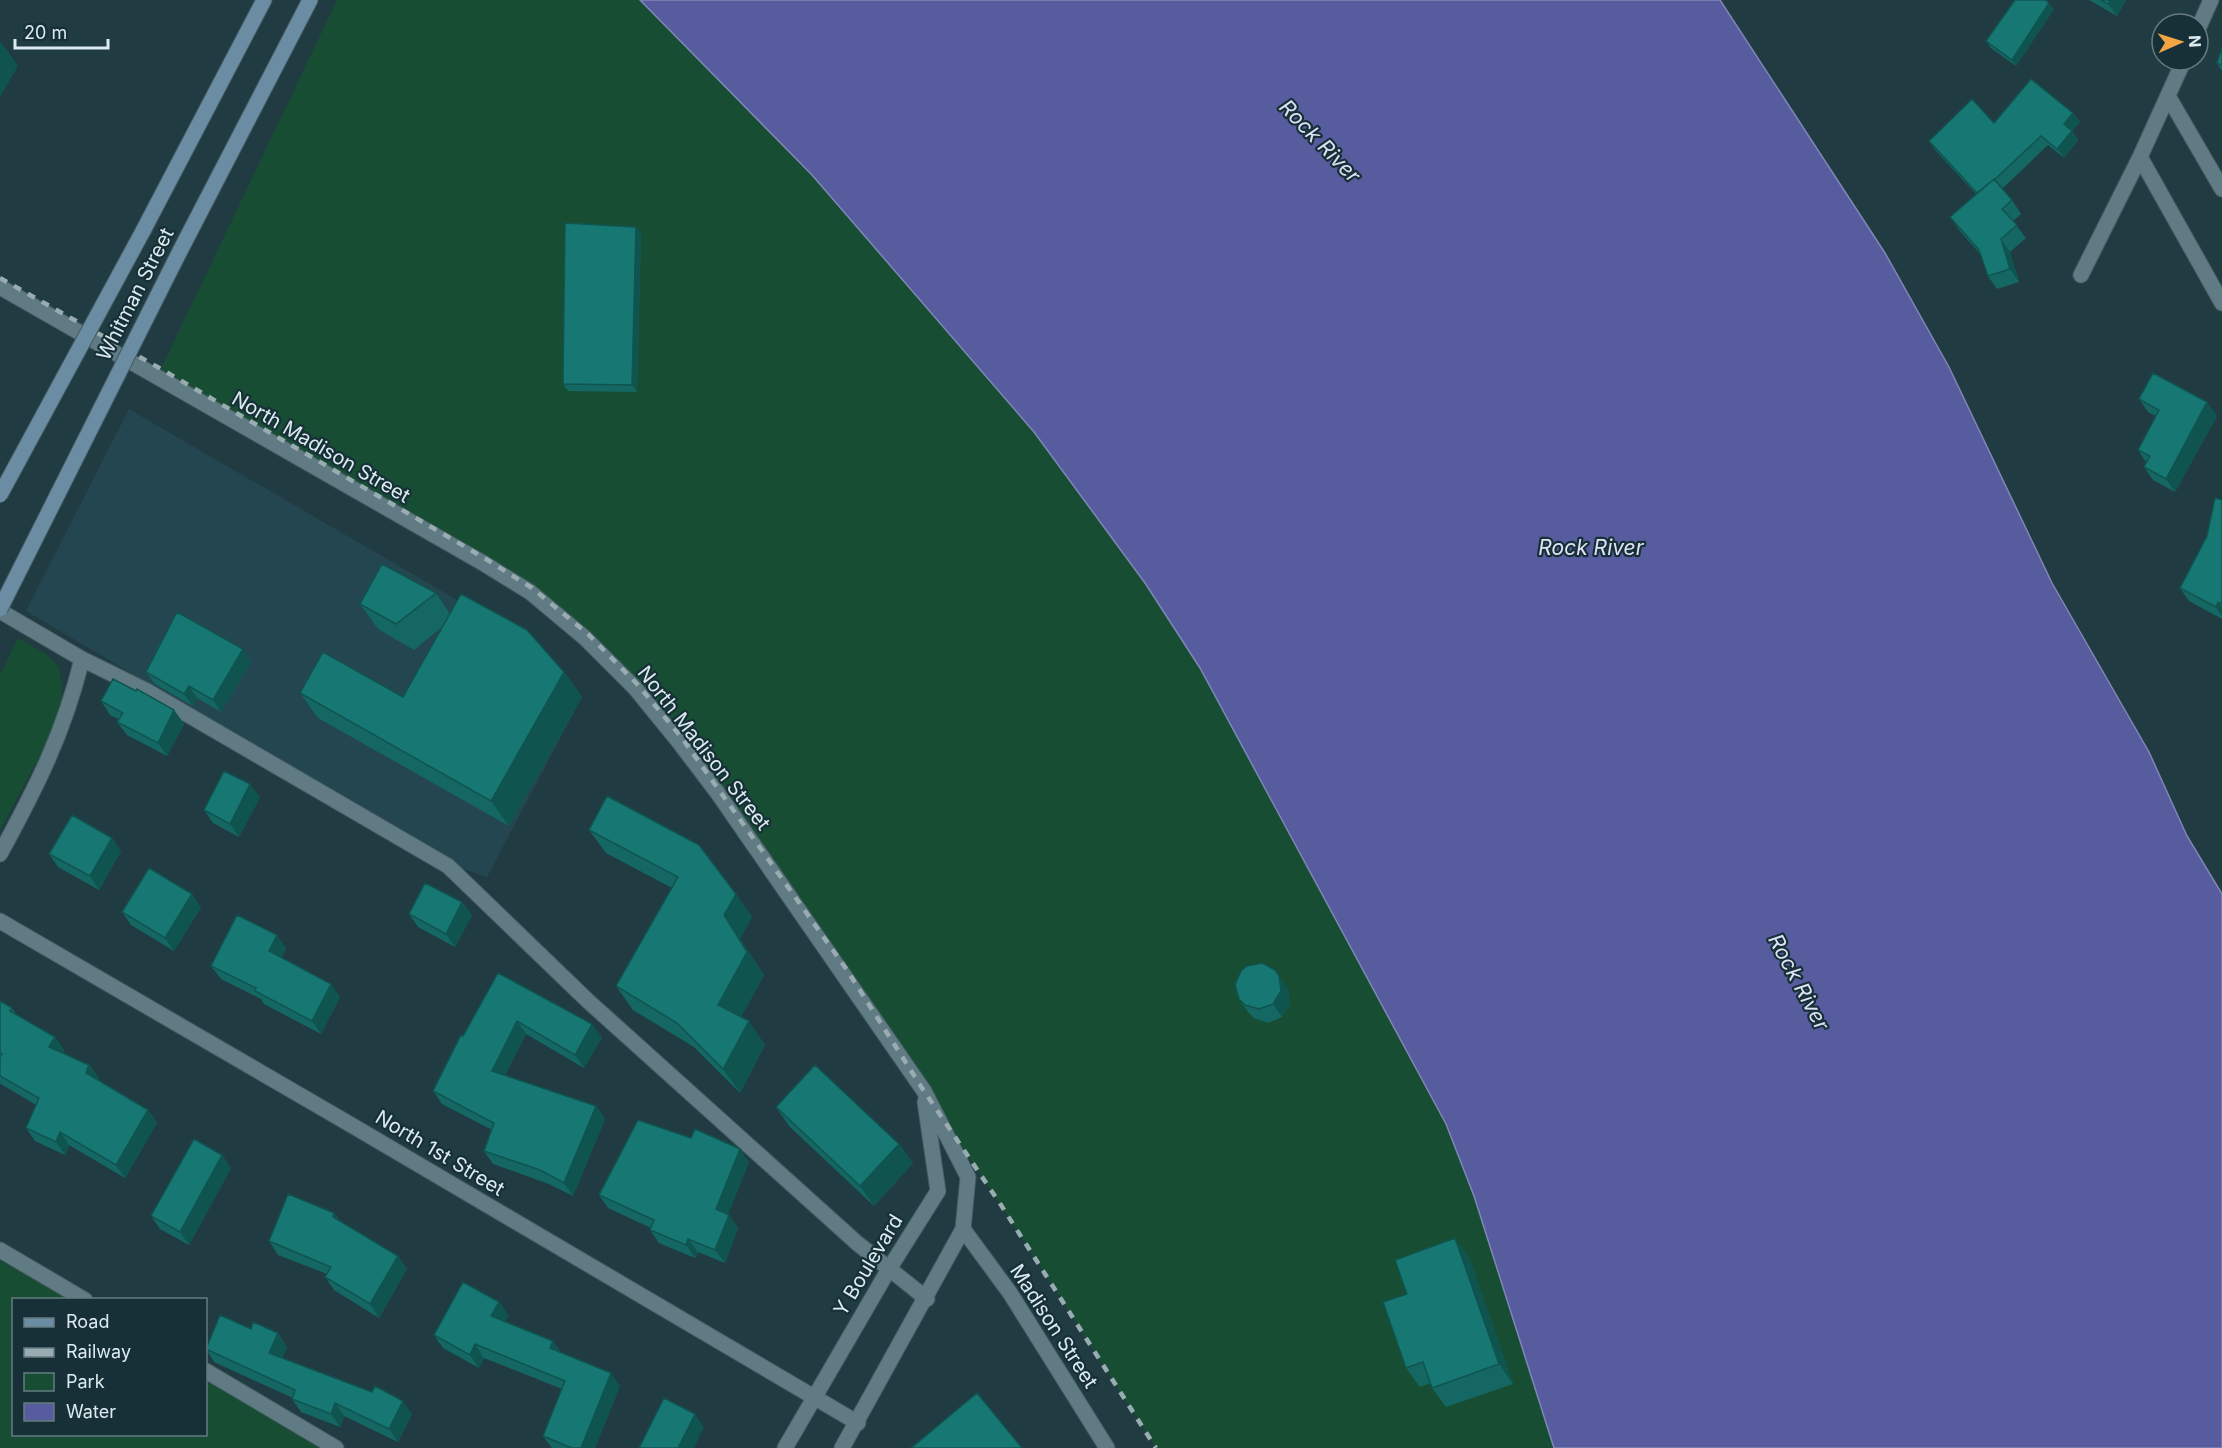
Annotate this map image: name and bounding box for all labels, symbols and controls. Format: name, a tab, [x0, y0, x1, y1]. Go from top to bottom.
scale bar	[15, 12, 108, 50]
north arrow	[2150, 12, 2210, 72]
text: 20 m	[24, 22, 67, 43]
text: N	[2185, 35, 2205, 48]
water label: Rock River	[1274, 94, 1366, 188]
street label: Whitman Street	[91, 223, 179, 364]
street label: North Madison Street	[228, 386, 415, 508]
water label: Rock River	[1538, 535, 1645, 560]
street label: North Madison Street	[632, 661, 776, 835]
water label: Rock River	[1763, 930, 1835, 1035]
street label: North 1st Street	[371, 1105, 509, 1201]
street label: Y Boulevard	[828, 1210, 908, 1320]
street label: Madison Street	[1005, 1260, 1103, 1393]
legend	[12, 1298, 207, 1436]
text: Road	[66, 1311, 109, 1332]
text: Railway	[66, 1341, 131, 1362]
text: Park	[66, 1371, 105, 1392]
text: Water	[66, 1401, 116, 1422]

